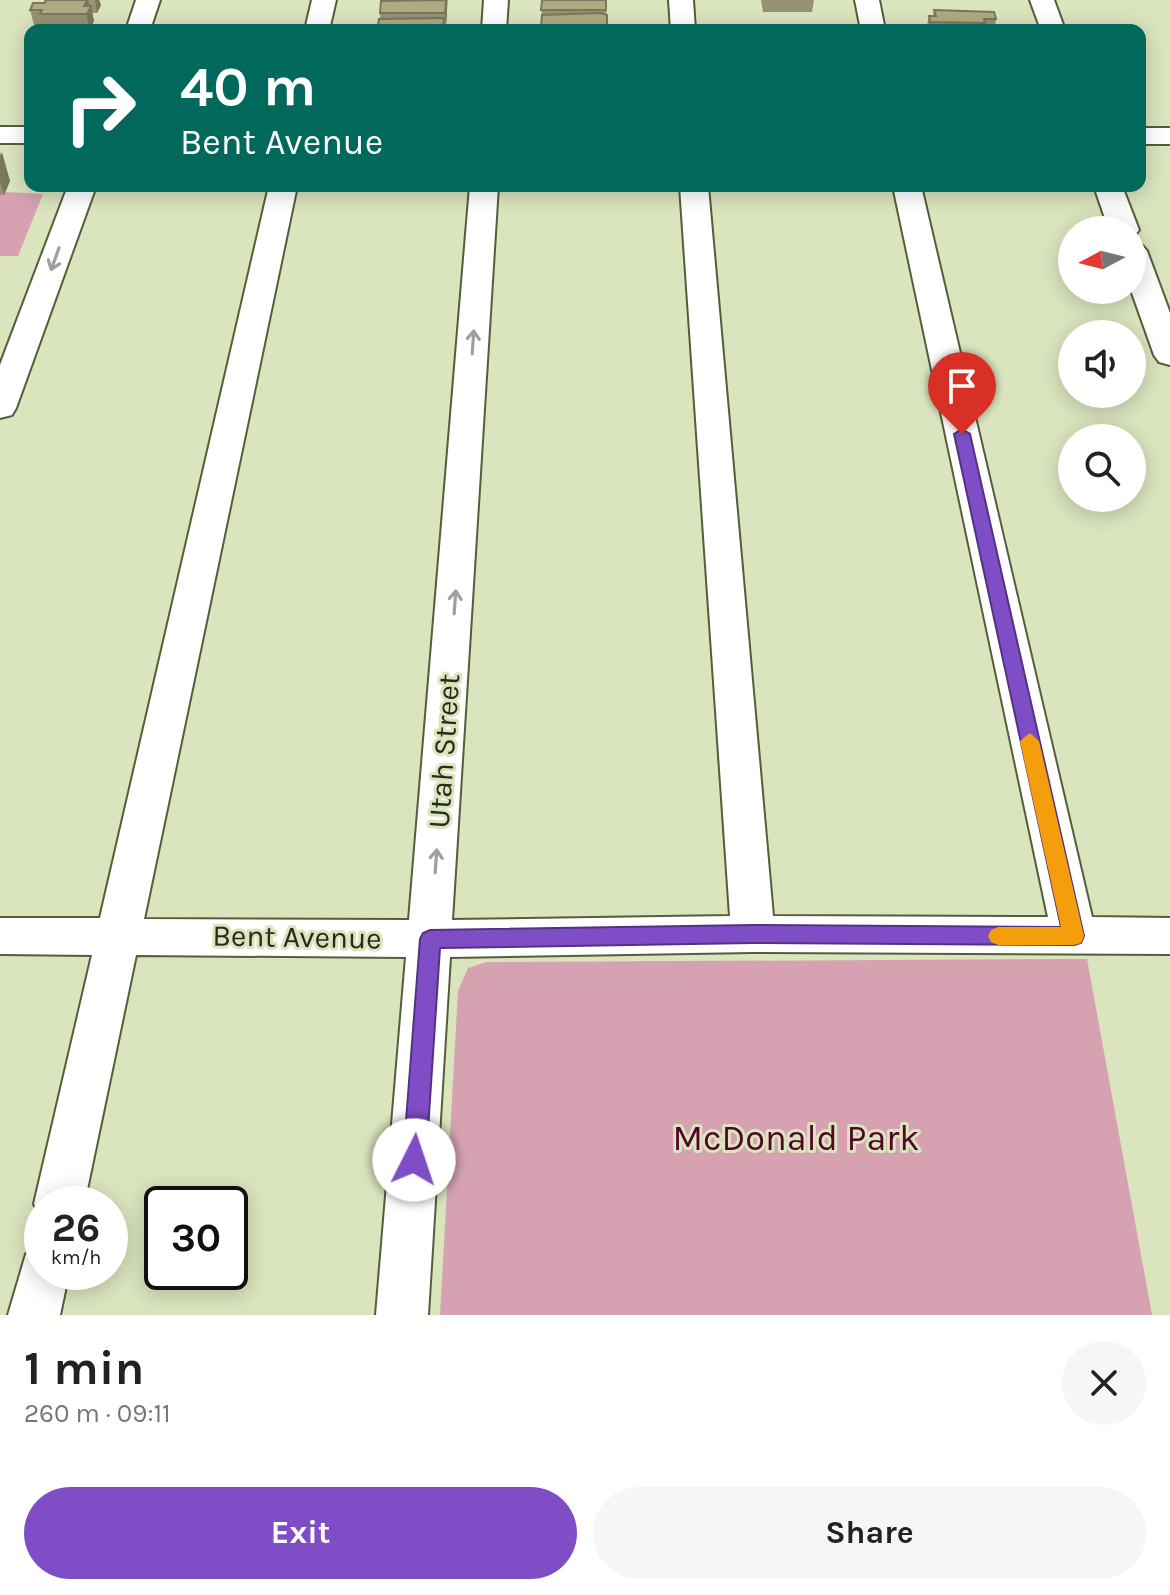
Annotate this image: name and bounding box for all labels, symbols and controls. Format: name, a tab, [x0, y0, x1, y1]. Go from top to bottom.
text: 40 m	[180, 54, 316, 119]
icon: right	[48, 56, 152, 160]
text: Bent Avenue	[180, 121, 383, 163]
north arrow	[1058, 216, 1146, 304]
map controls	[1058, 216, 1146, 512]
one-way arrow	[47, 246, 61, 271]
button: sound	[1058, 320, 1146, 408]
one-way arrow	[466, 329, 481, 356]
pin	[928, 352, 996, 434]
icon: arrive	[940, 364, 984, 408]
button: search	[1058, 424, 1146, 512]
one-way arrow	[448, 589, 463, 616]
street label: Utah Street	[421, 672, 467, 830]
one-way arrow	[429, 848, 444, 875]
street label: Bent Avenue	[212, 918, 382, 956]
park label: McDonald Park	[672, 1117, 920, 1159]
position arrow	[372, 1118, 456, 1202]
speed limit sign: 30	[144, 1186, 248, 1290]
text: 26	[52, 1204, 100, 1251]
text: km/h	[51, 1246, 101, 1269]
text: 1 min	[24, 1340, 144, 1396]
button: close	[1062, 1341, 1146, 1425]
text: 260 m · 09:11	[24, 1398, 171, 1429]
button: Exit	[24, 1487, 577, 1579]
button: Share	[593, 1487, 1146, 1579]

